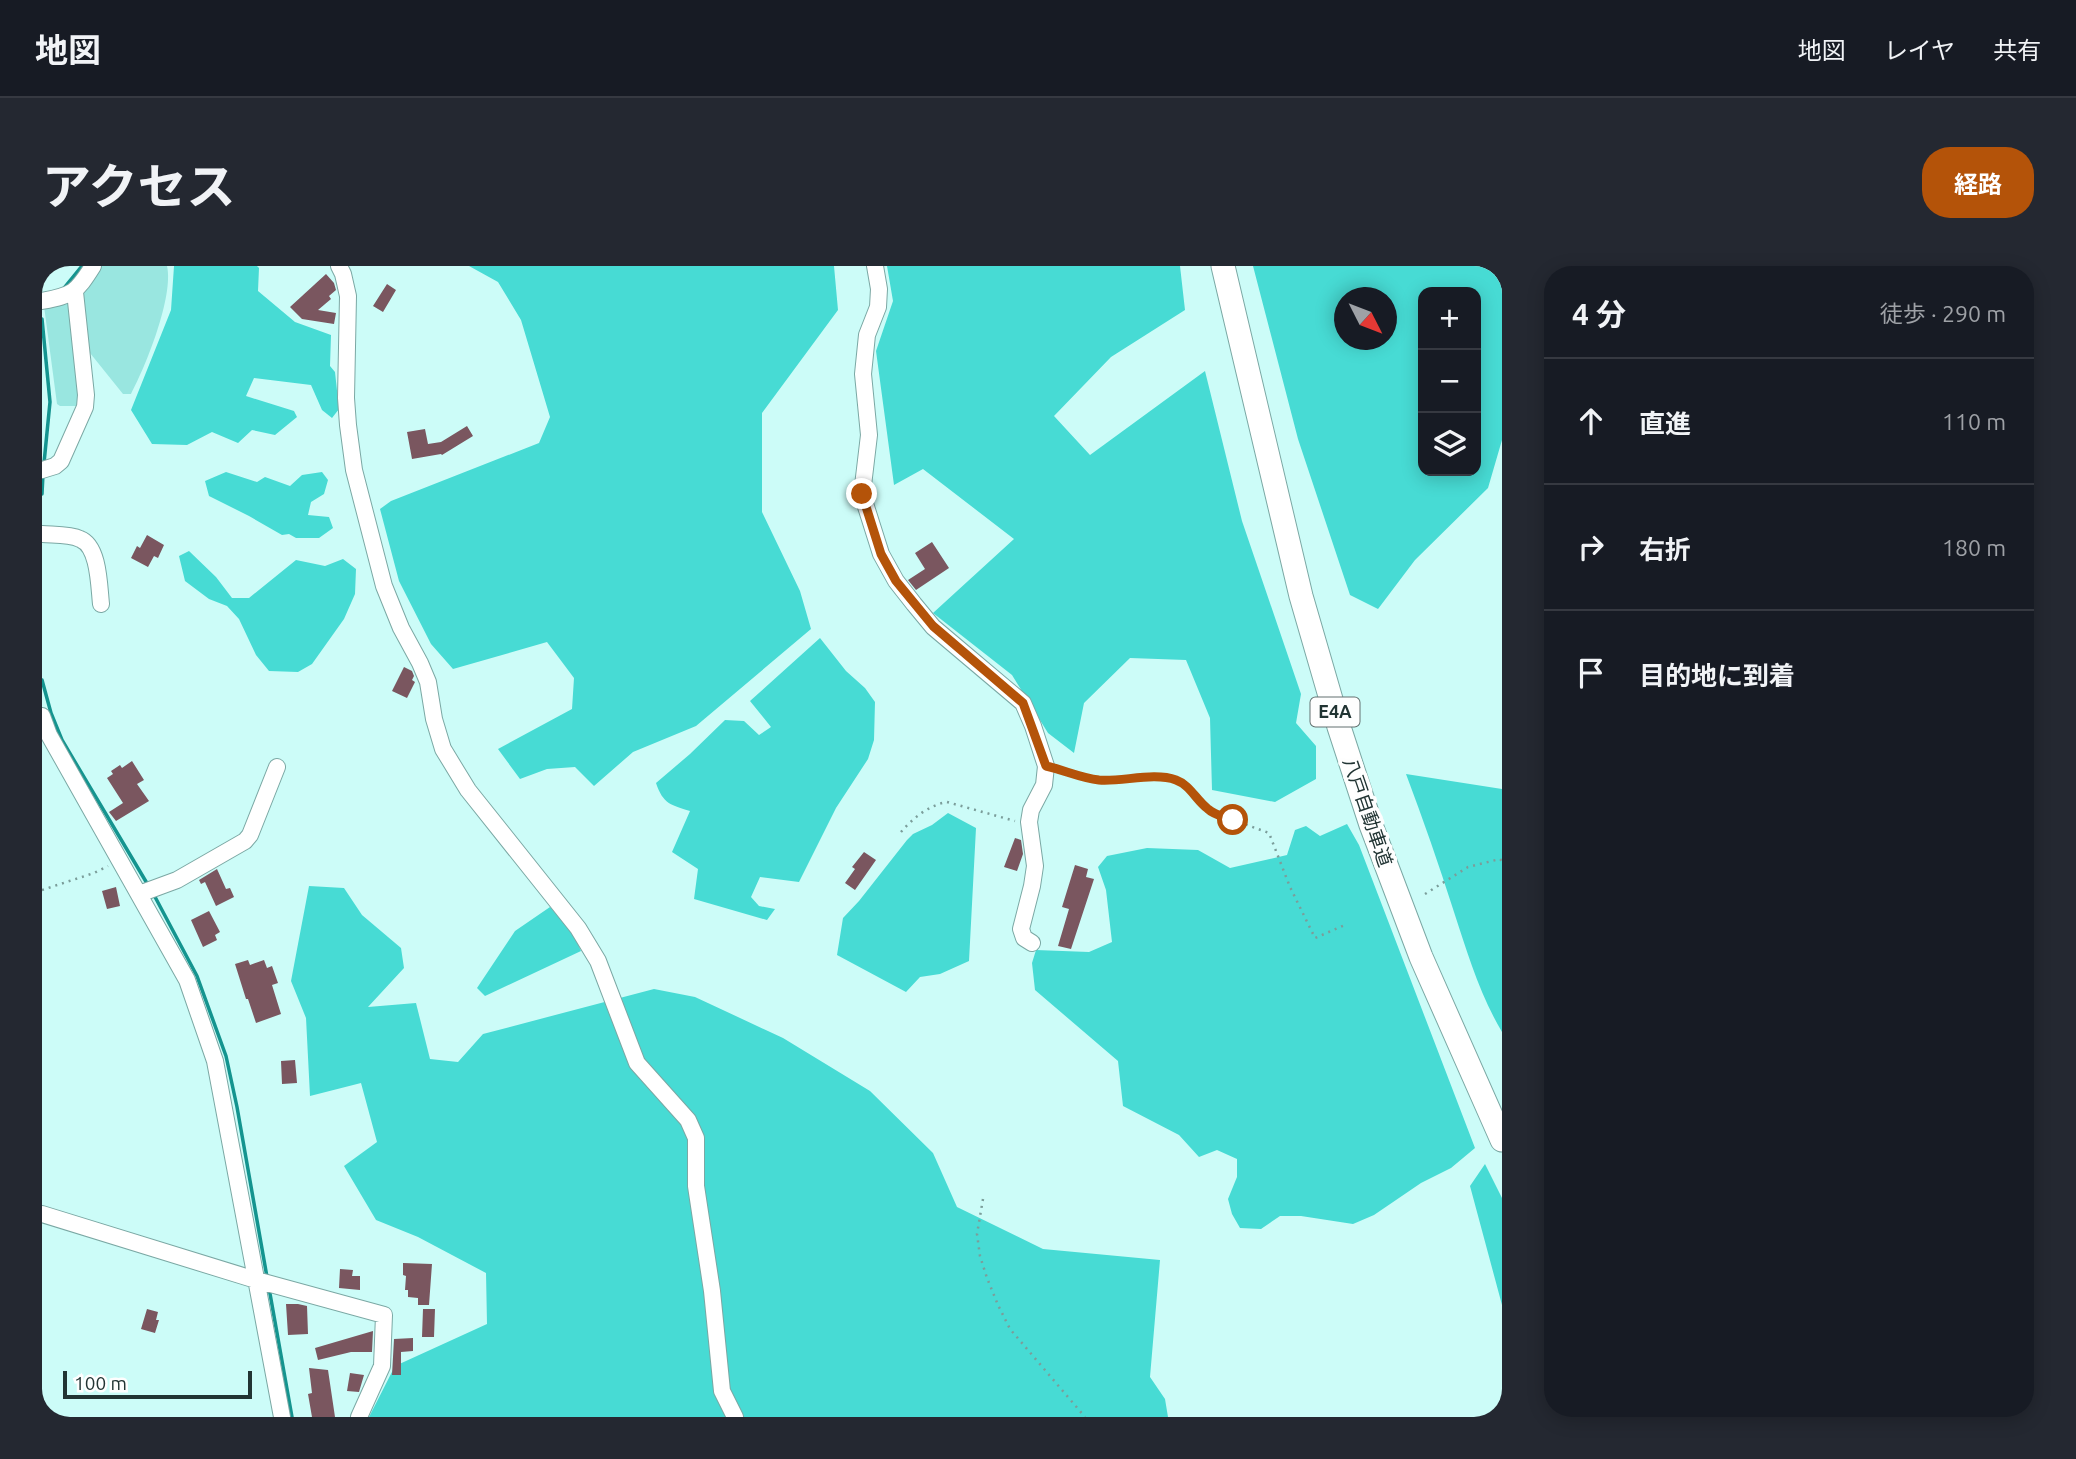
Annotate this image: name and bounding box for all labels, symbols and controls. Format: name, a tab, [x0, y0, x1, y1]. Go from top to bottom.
text: 地図	[35, 31, 101, 68]
text: 地図	[1798, 37, 1846, 64]
text: レイヤ	[1884, 37, 1955, 64]
text: 共有	[1993, 37, 2041, 64]
button: 経路	[1922, 147, 2034, 218]
text: アクセス	[42, 158, 236, 213]
north arrow	[1334, 287, 1397, 350]
map controls	[1418, 287, 1481, 476]
button: +	[1418, 287, 1481, 350]
text: 4 分	[1572, 297, 1626, 331]
text: 徒歩 · 290 m	[1880, 301, 2006, 326]
button: −	[1418, 350, 1481, 413]
icon: ahead	[1572, 402, 1610, 440]
text: 直進	[1639, 409, 1691, 438]
text: 110 m	[1942, 409, 2006, 434]
button: layers	[1418, 413, 1481, 476]
route end	[846, 478, 877, 509]
icon: right	[1572, 528, 1610, 566]
text: 右折	[1639, 535, 1691, 564]
text: 180 m	[1942, 535, 2006, 560]
icon: arrive	[1572, 654, 1610, 692]
text: 目的地に到着	[1639, 661, 1795, 690]
road number: E4A	[1310, 698, 1360, 727]
street label: 八戸自動車道	[1339, 755, 1397, 869]
route start	[1217, 804, 1248, 835]
scale bar	[63, 1368, 252, 1400]
text: 100 m	[74, 1372, 127, 1394]

